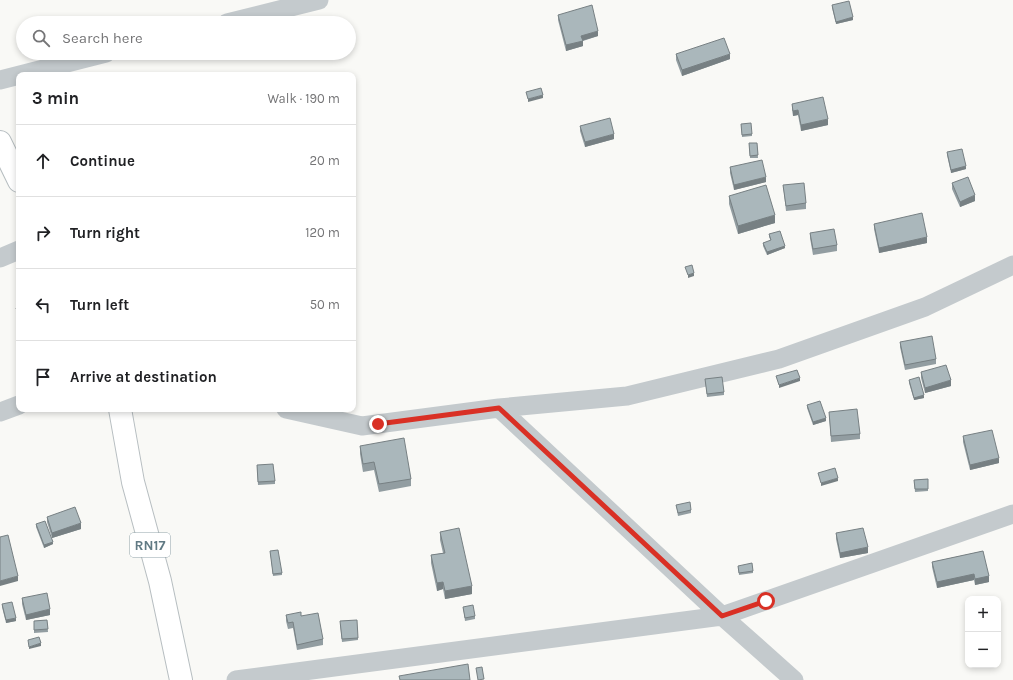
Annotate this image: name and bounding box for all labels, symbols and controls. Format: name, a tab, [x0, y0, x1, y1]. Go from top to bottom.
search box	[16, 16, 356, 60]
icon: search	[30, 27, 52, 49]
text: Search here	[62, 29, 143, 47]
text: 3 min	[32, 88, 79, 108]
text: Walk · 190 m	[267, 91, 340, 106]
icon: ahead	[32, 150, 54, 172]
text: Continue	[70, 152, 135, 170]
text: 20 m	[310, 153, 340, 168]
icon: right	[32, 222, 54, 244]
text: Turn right	[70, 224, 140, 242]
text: 120 m	[305, 225, 340, 240]
icon: left	[32, 294, 54, 316]
text: Turn left	[70, 296, 129, 314]
text: 50 m	[310, 297, 340, 312]
icon: arrive	[32, 366, 54, 388]
text: Arrive at destination	[70, 368, 217, 386]
route end	[369, 415, 387, 433]
road number: RN17	[130, 533, 170, 557]
route start	[757, 592, 775, 610]
map controls	[965, 596, 1001, 668]
button: +	[965, 596, 1001, 632]
button: −	[965, 632, 1001, 668]

